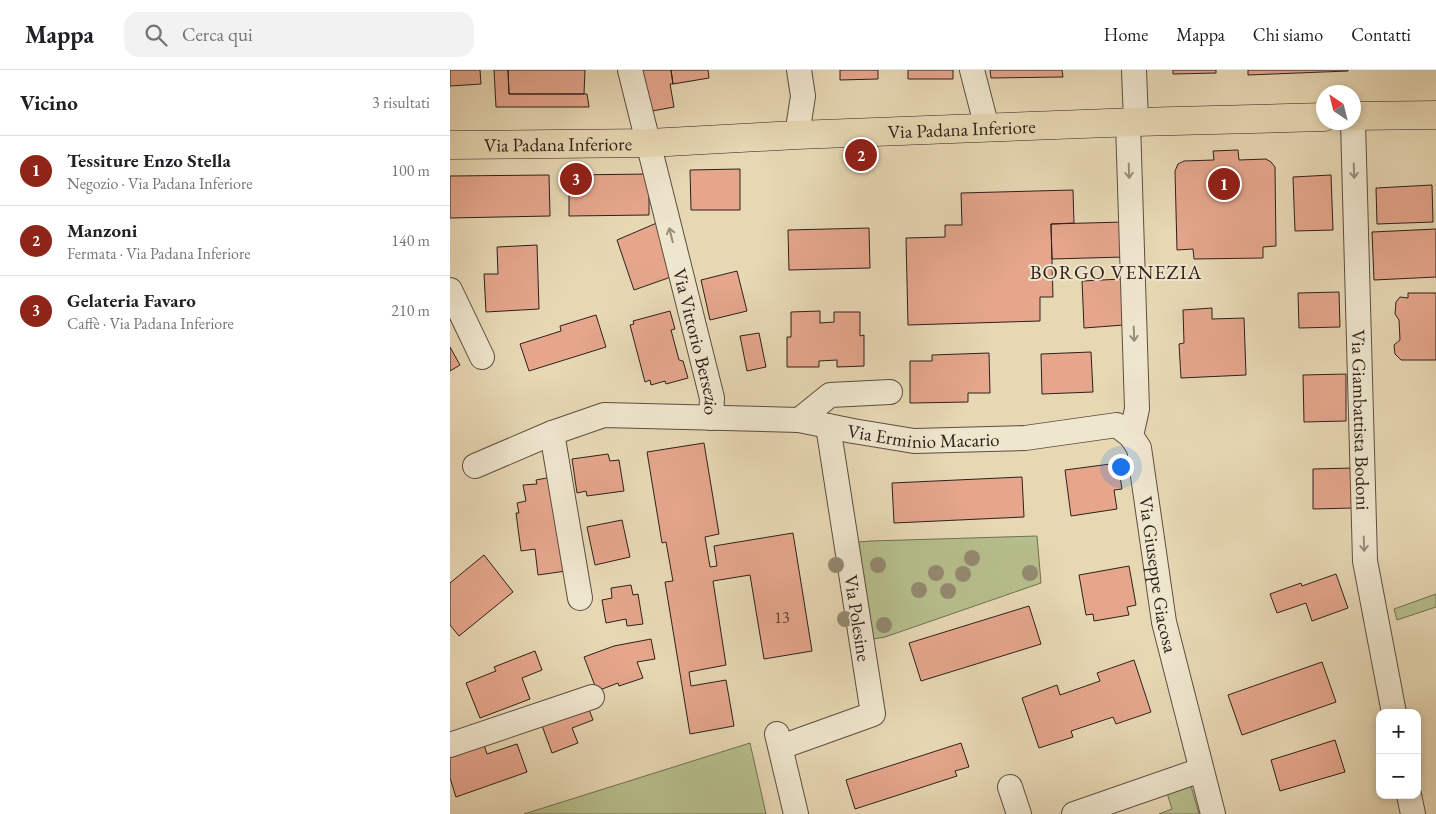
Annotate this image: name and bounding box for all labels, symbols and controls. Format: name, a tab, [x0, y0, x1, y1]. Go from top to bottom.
search box	[124, 12, 474, 57]
text: Mappa	[25, 19, 94, 50]
icon: search	[142, 21, 170, 49]
text: Cerca qui	[182, 22, 253, 47]
text: Home	[1104, 23, 1148, 46]
text: Mappa	[1176, 23, 1225, 46]
text: Chi siamo	[1253, 23, 1323, 46]
text: Contatti	[1351, 23, 1411, 46]
north arrow	[1316, 85, 1361, 130]
text: Vicino	[20, 89, 78, 116]
text: 3 risultati	[372, 92, 430, 113]
street label: Via Padana Inferiore	[887, 114, 1036, 145]
street label: Via Padana Inferiore	[484, 131, 632, 158]
pin: 2	[845, 136, 877, 174]
text: Tessiture Enzo Stella	[67, 148, 231, 173]
text: 1	[32, 160, 40, 181]
text: 100 m	[391, 160, 430, 181]
pin: 3	[560, 160, 592, 198]
one-way arrow	[1349, 162, 1359, 179]
one-way arrow	[1124, 163, 1134, 179]
pin: 1	[1208, 165, 1240, 203]
text: Negozio · Via Padana Inferiore	[67, 173, 252, 194]
text: Manzoni	[67, 218, 137, 243]
one-way arrow	[666, 227, 675, 243]
text: 2	[32, 230, 40, 251]
text: 140 m	[391, 230, 430, 251]
text: Fermata · Via Padana Inferiore	[67, 243, 251, 264]
district label: BORGO VENEZIA	[1030, 259, 1202, 285]
street label: Via Vittorio Bersezio	[667, 266, 725, 416]
text: Gelateria Favaro	[67, 288, 196, 313]
text: 3	[32, 300, 40, 321]
text: 210 m	[391, 300, 430, 321]
text: Caffè · Via Padana Inferiore	[67, 313, 234, 334]
one-way arrow	[1130, 325, 1139, 341]
street label: Via Giambattista Bodoni	[1346, 329, 1376, 511]
street label: Via Erminio Macario	[846, 418, 1000, 454]
your location	[1108, 454, 1134, 480]
street label: Via Giuseppe Giacosa	[1133, 495, 1183, 656]
one-way arrow	[1359, 535, 1369, 551]
street label: Via Polesine	[838, 573, 877, 663]
house number: 13	[774, 607, 790, 628]
map controls	[1376, 709, 1421, 799]
button: +	[1376, 709, 1421, 754]
button: −	[1376, 754, 1421, 799]

